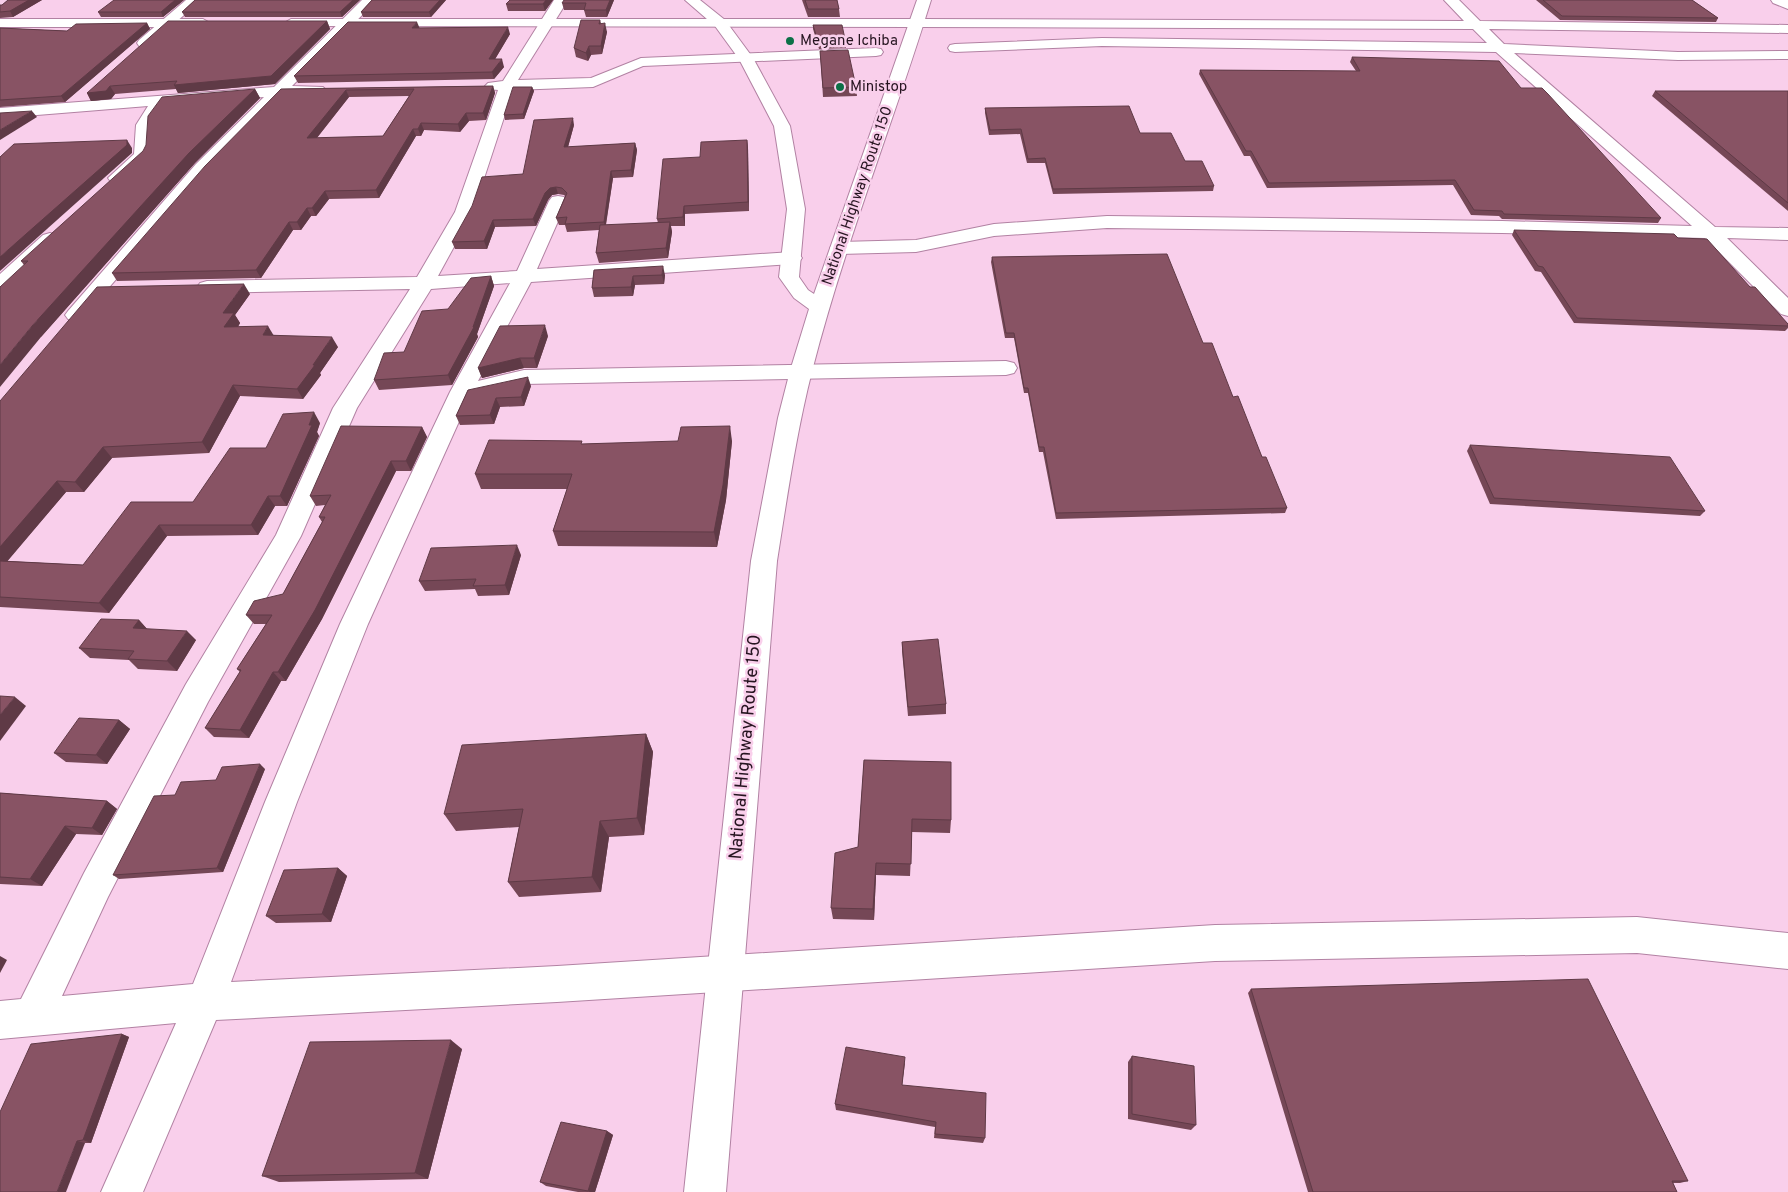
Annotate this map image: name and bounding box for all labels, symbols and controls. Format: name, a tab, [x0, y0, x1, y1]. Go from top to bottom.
place label: Megane Ichiba	[800, 32, 898, 51]
marker: Megane Ichiba	[784, 35, 796, 47]
place label: Ministop	[850, 78, 907, 97]
marker: Ministop	[834, 81, 846, 93]
street label: National Highway Route 150	[818, 104, 898, 288]
street label: National Highway Route 150	[725, 634, 767, 860]

